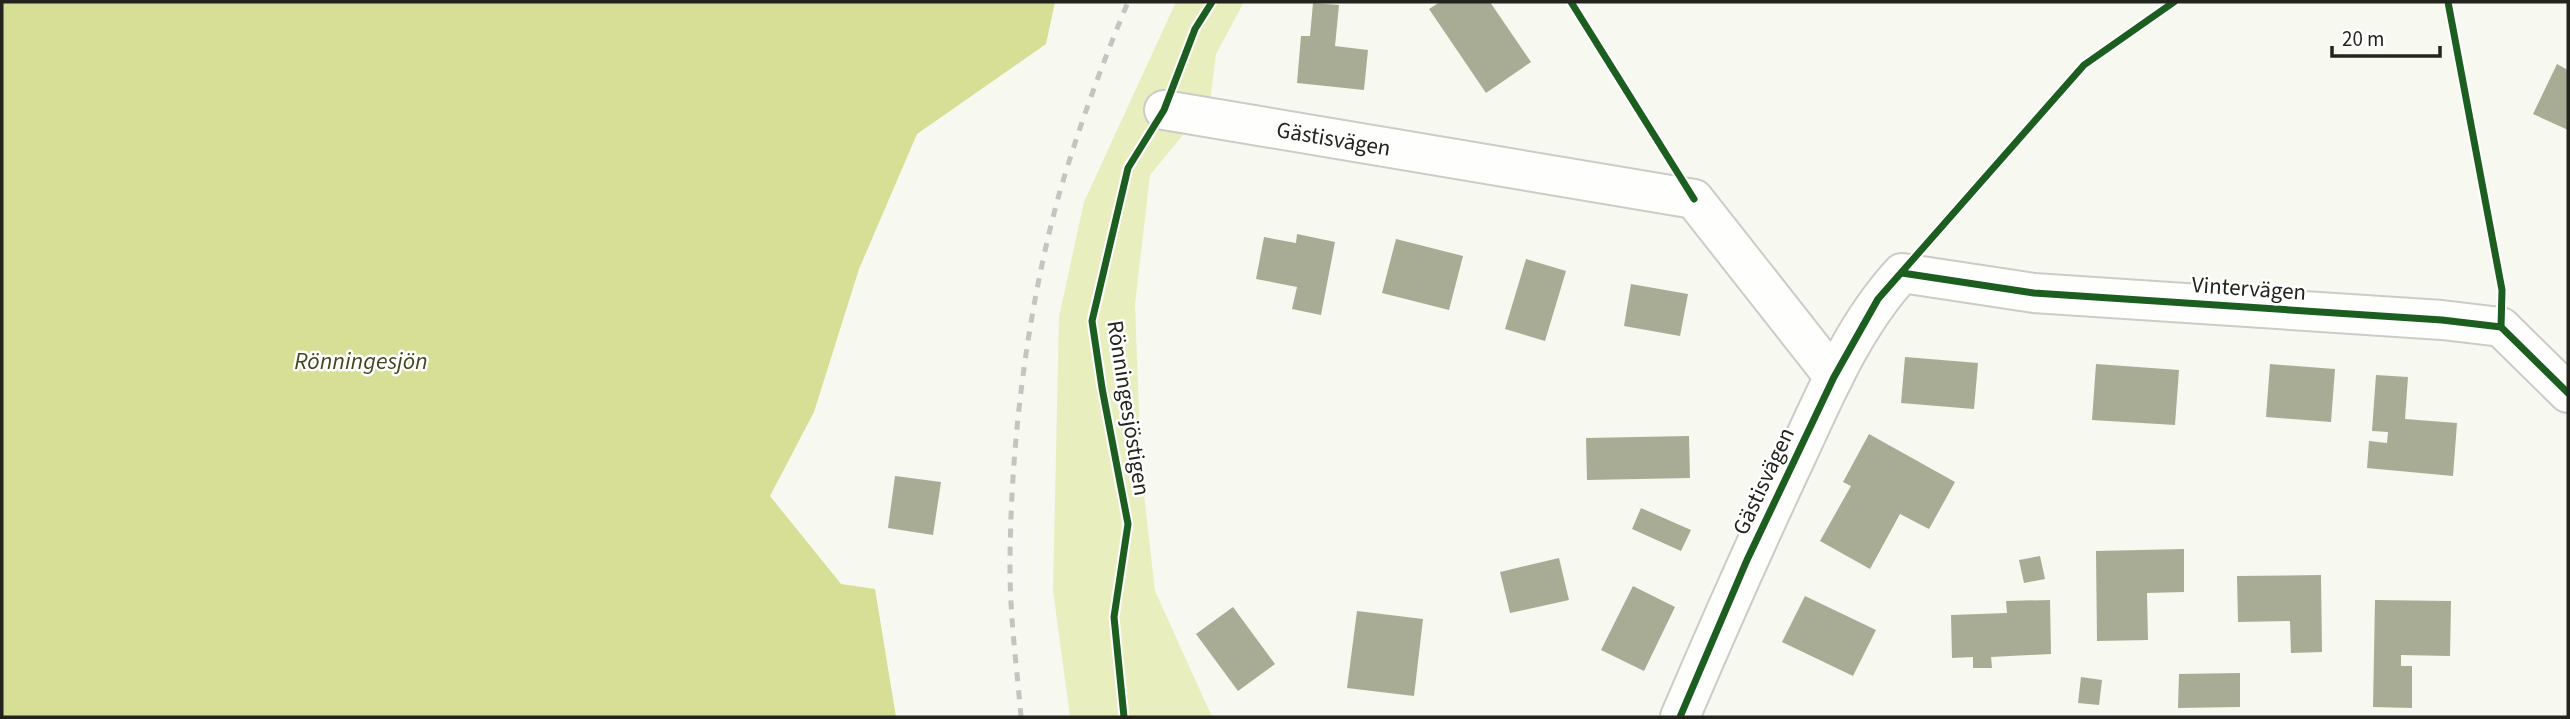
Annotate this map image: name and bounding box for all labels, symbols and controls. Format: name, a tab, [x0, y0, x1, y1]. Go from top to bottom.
scale bar	[2332, 14, 2440, 58]
text: 20 m	[2342, 24, 2384, 54]
street label: Gästisvägen	[1274, 113, 1393, 165]
street label: Vintervägen	[2191, 268, 2307, 309]
street label: Rönningesjöstigen	[1098, 318, 1159, 498]
water label: Rönningesjön	[294, 344, 428, 379]
street label: Gästisvägen	[1724, 422, 1803, 540]

